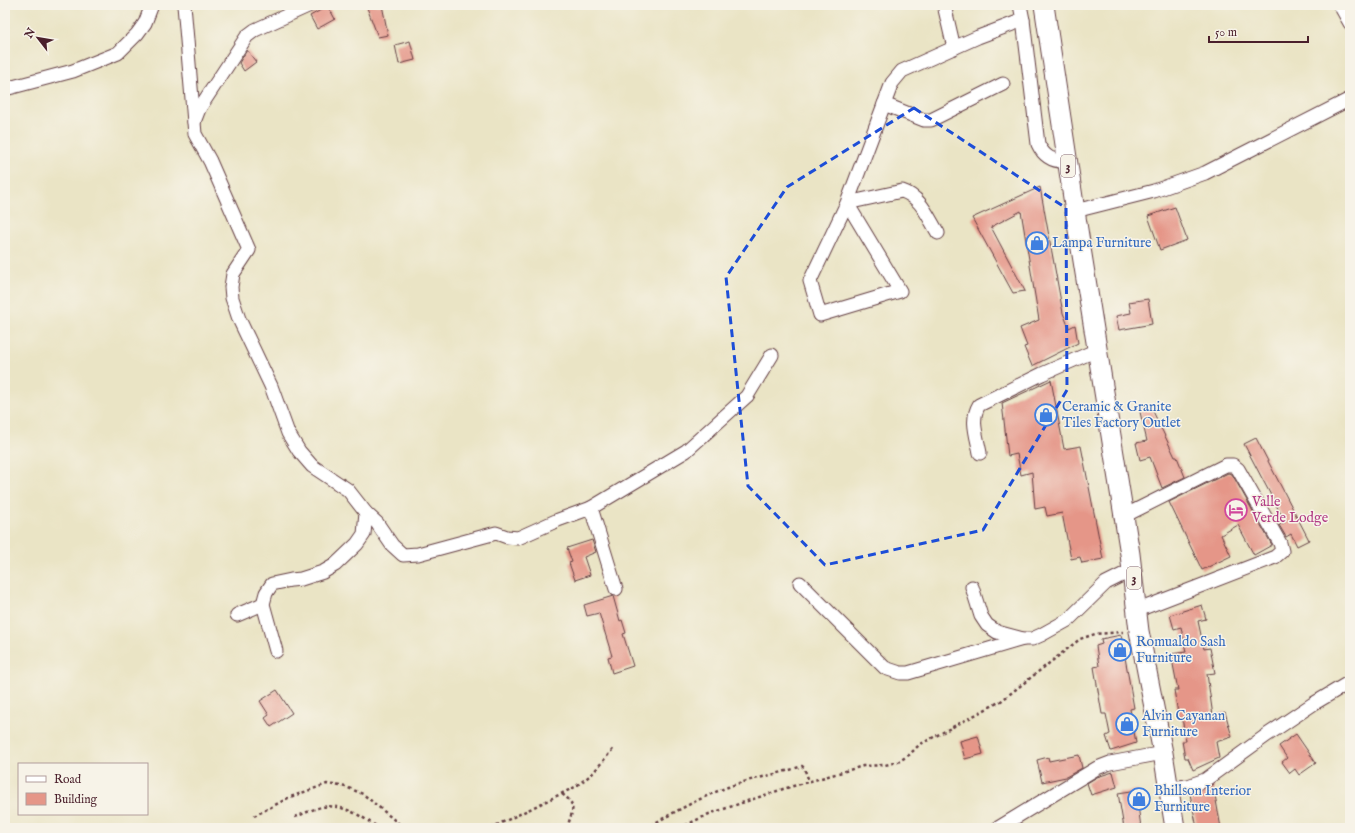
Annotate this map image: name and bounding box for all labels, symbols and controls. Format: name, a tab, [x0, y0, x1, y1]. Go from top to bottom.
north arrow	[18, 18, 58, 58]
scale bar	[1209, 18, 1308, 44]
text: N	[21, 25, 39, 42]
text: 50 m	[1215, 25, 1237, 40]
road number: 3	[1061, 155, 1075, 177]
shop icon: Lampa Furniture	[1024, 230, 1050, 256]
place label: Lampa Furniture	[1052, 234, 1152, 252]
place label: Ceramic & Granite Tiles Factory Outlet	[1062, 398, 1181, 432]
shop icon: Ceramic & Granite Tiles Factory Outlet	[1033, 402, 1059, 428]
place label: Valle Verde Lodge	[1251, 493, 1329, 527]
hotel icon: Valle Verde Lodge	[1223, 497, 1249, 523]
road number: 3	[1127, 567, 1141, 589]
place label: Romualdo Sash Furniture	[1136, 633, 1226, 667]
shop icon: Romualdo Sash Furniture	[1107, 637, 1133, 663]
place label: Alvin Cayanan Furniture	[1141, 707, 1226, 741]
shop icon: Alvin Cayanan Furniture	[1114, 711, 1140, 737]
legend	[18, 763, 148, 815]
text: Road	[54, 772, 82, 787]
place label: Bhillson Interior Furniture	[1154, 782, 1251, 816]
shop icon: Bhillson Interior Furniture	[1126, 786, 1152, 812]
text: Building	[54, 792, 98, 807]

